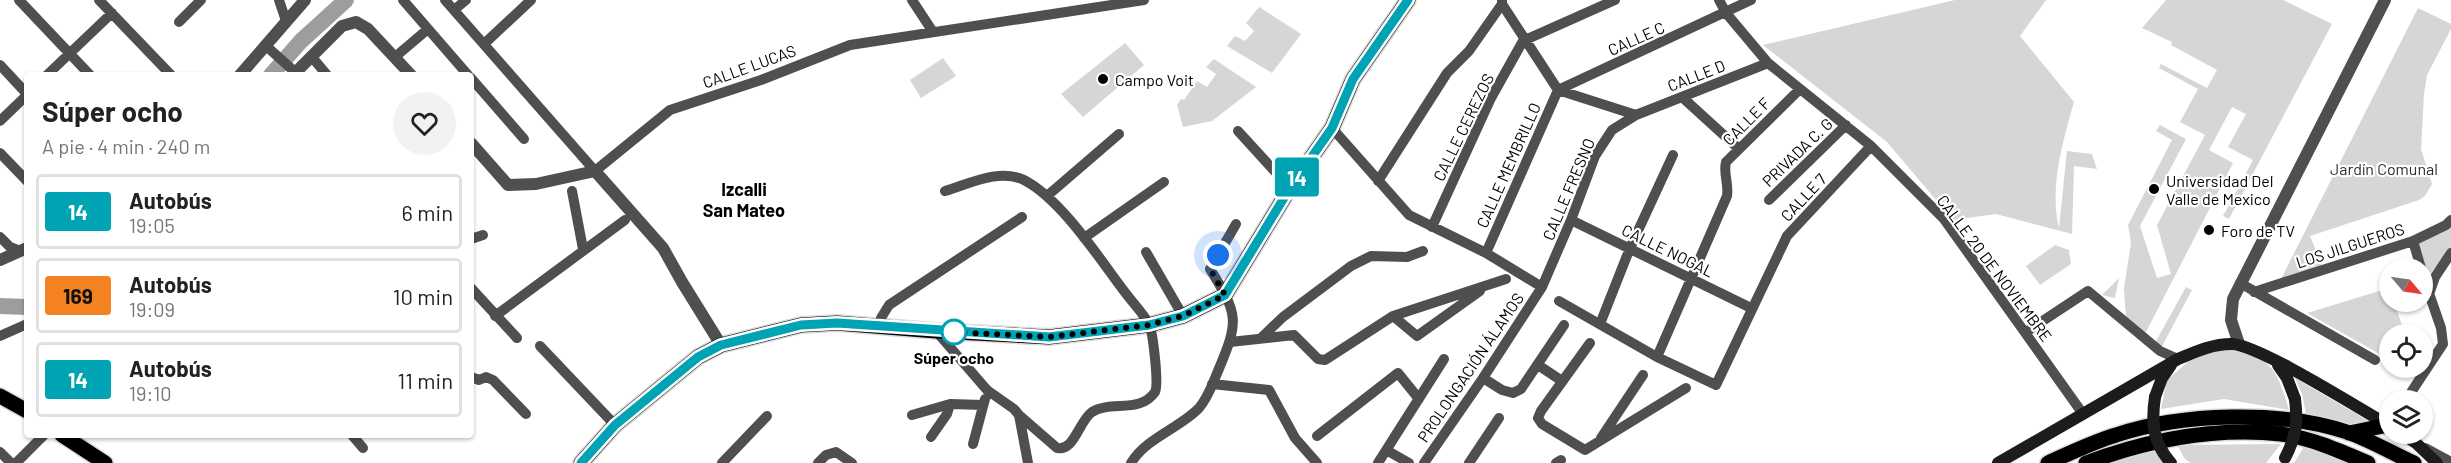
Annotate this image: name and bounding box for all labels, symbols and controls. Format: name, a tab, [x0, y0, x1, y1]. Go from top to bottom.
street label: CALLE C	[1605, 17, 1667, 59]
street label: CALLE LUCAS	[700, 40, 798, 92]
street label: CALLE D	[1664, 55, 1728, 95]
place label: Campo Voit	[1115, 70, 1194, 89]
street label: CALLE CEREZOS	[1429, 70, 1497, 184]
marker: Campo Voit	[1096, 72, 1110, 86]
button: heart	[393, 92, 456, 155]
street label: CALLE F	[1718, 93, 1774, 149]
text: Súper ocho	[42, 94, 183, 128]
street label: CALLE MEMBRILLO	[1472, 99, 1544, 231]
street label: PRIVADA C. G	[1758, 114, 1836, 190]
text: A pie · 4 min · 240 m	[42, 134, 210, 158]
street label: CALLE FRESNO	[1538, 135, 1598, 243]
line badge: 14	[1270, 158, 1324, 196]
park label: Jardín Comunal	[2330, 159, 2438, 178]
text: 14	[1287, 165, 1307, 190]
street label: CALLE 7	[1776, 169, 1830, 225]
place label: Universidad Del Valle de Mexico	[2166, 171, 2273, 208]
district label: Izcalli San Mateo	[703, 178, 785, 221]
marker: Universidad Del Valle de Mexico	[2147, 182, 2161, 196]
text: Autobús	[129, 187, 212, 213]
street label: CALLE 20 DE NOVIEMBRE	[1934, 191, 2056, 345]
text: 14	[68, 199, 88, 224]
text: 6 min	[402, 199, 453, 225]
text: 19:05	[129, 213, 175, 237]
street label: LOS JILGUEROS	[2293, 219, 2407, 271]
street label: CALLE NOGAL	[1619, 220, 1717, 280]
place label: Foro de TV	[2221, 221, 2295, 240]
marker: Foro de TV	[2202, 223, 2216, 237]
your location	[1203, 240, 1233, 270]
north arrow	[2379, 258, 2433, 312]
map controls	[2379, 258, 2433, 444]
text: Autobús	[129, 271, 212, 297]
text: 169	[63, 283, 93, 308]
text: 10 min	[393, 283, 453, 309]
street label: PROLONGACIÓN ÁLAMOS	[1413, 289, 1527, 445]
text: 19:09	[129, 297, 175, 321]
marker: Súper ocho	[941, 319, 967, 345]
button: locate	[2379, 324, 2433, 378]
place label: Súper ocho	[914, 348, 994, 367]
text: Autobús	[129, 355, 212, 381]
text: 14	[68, 367, 88, 392]
text: 11 min	[397, 367, 453, 393]
text: 19:10	[129, 381, 172, 405]
button: layers	[2379, 390, 2433, 444]

